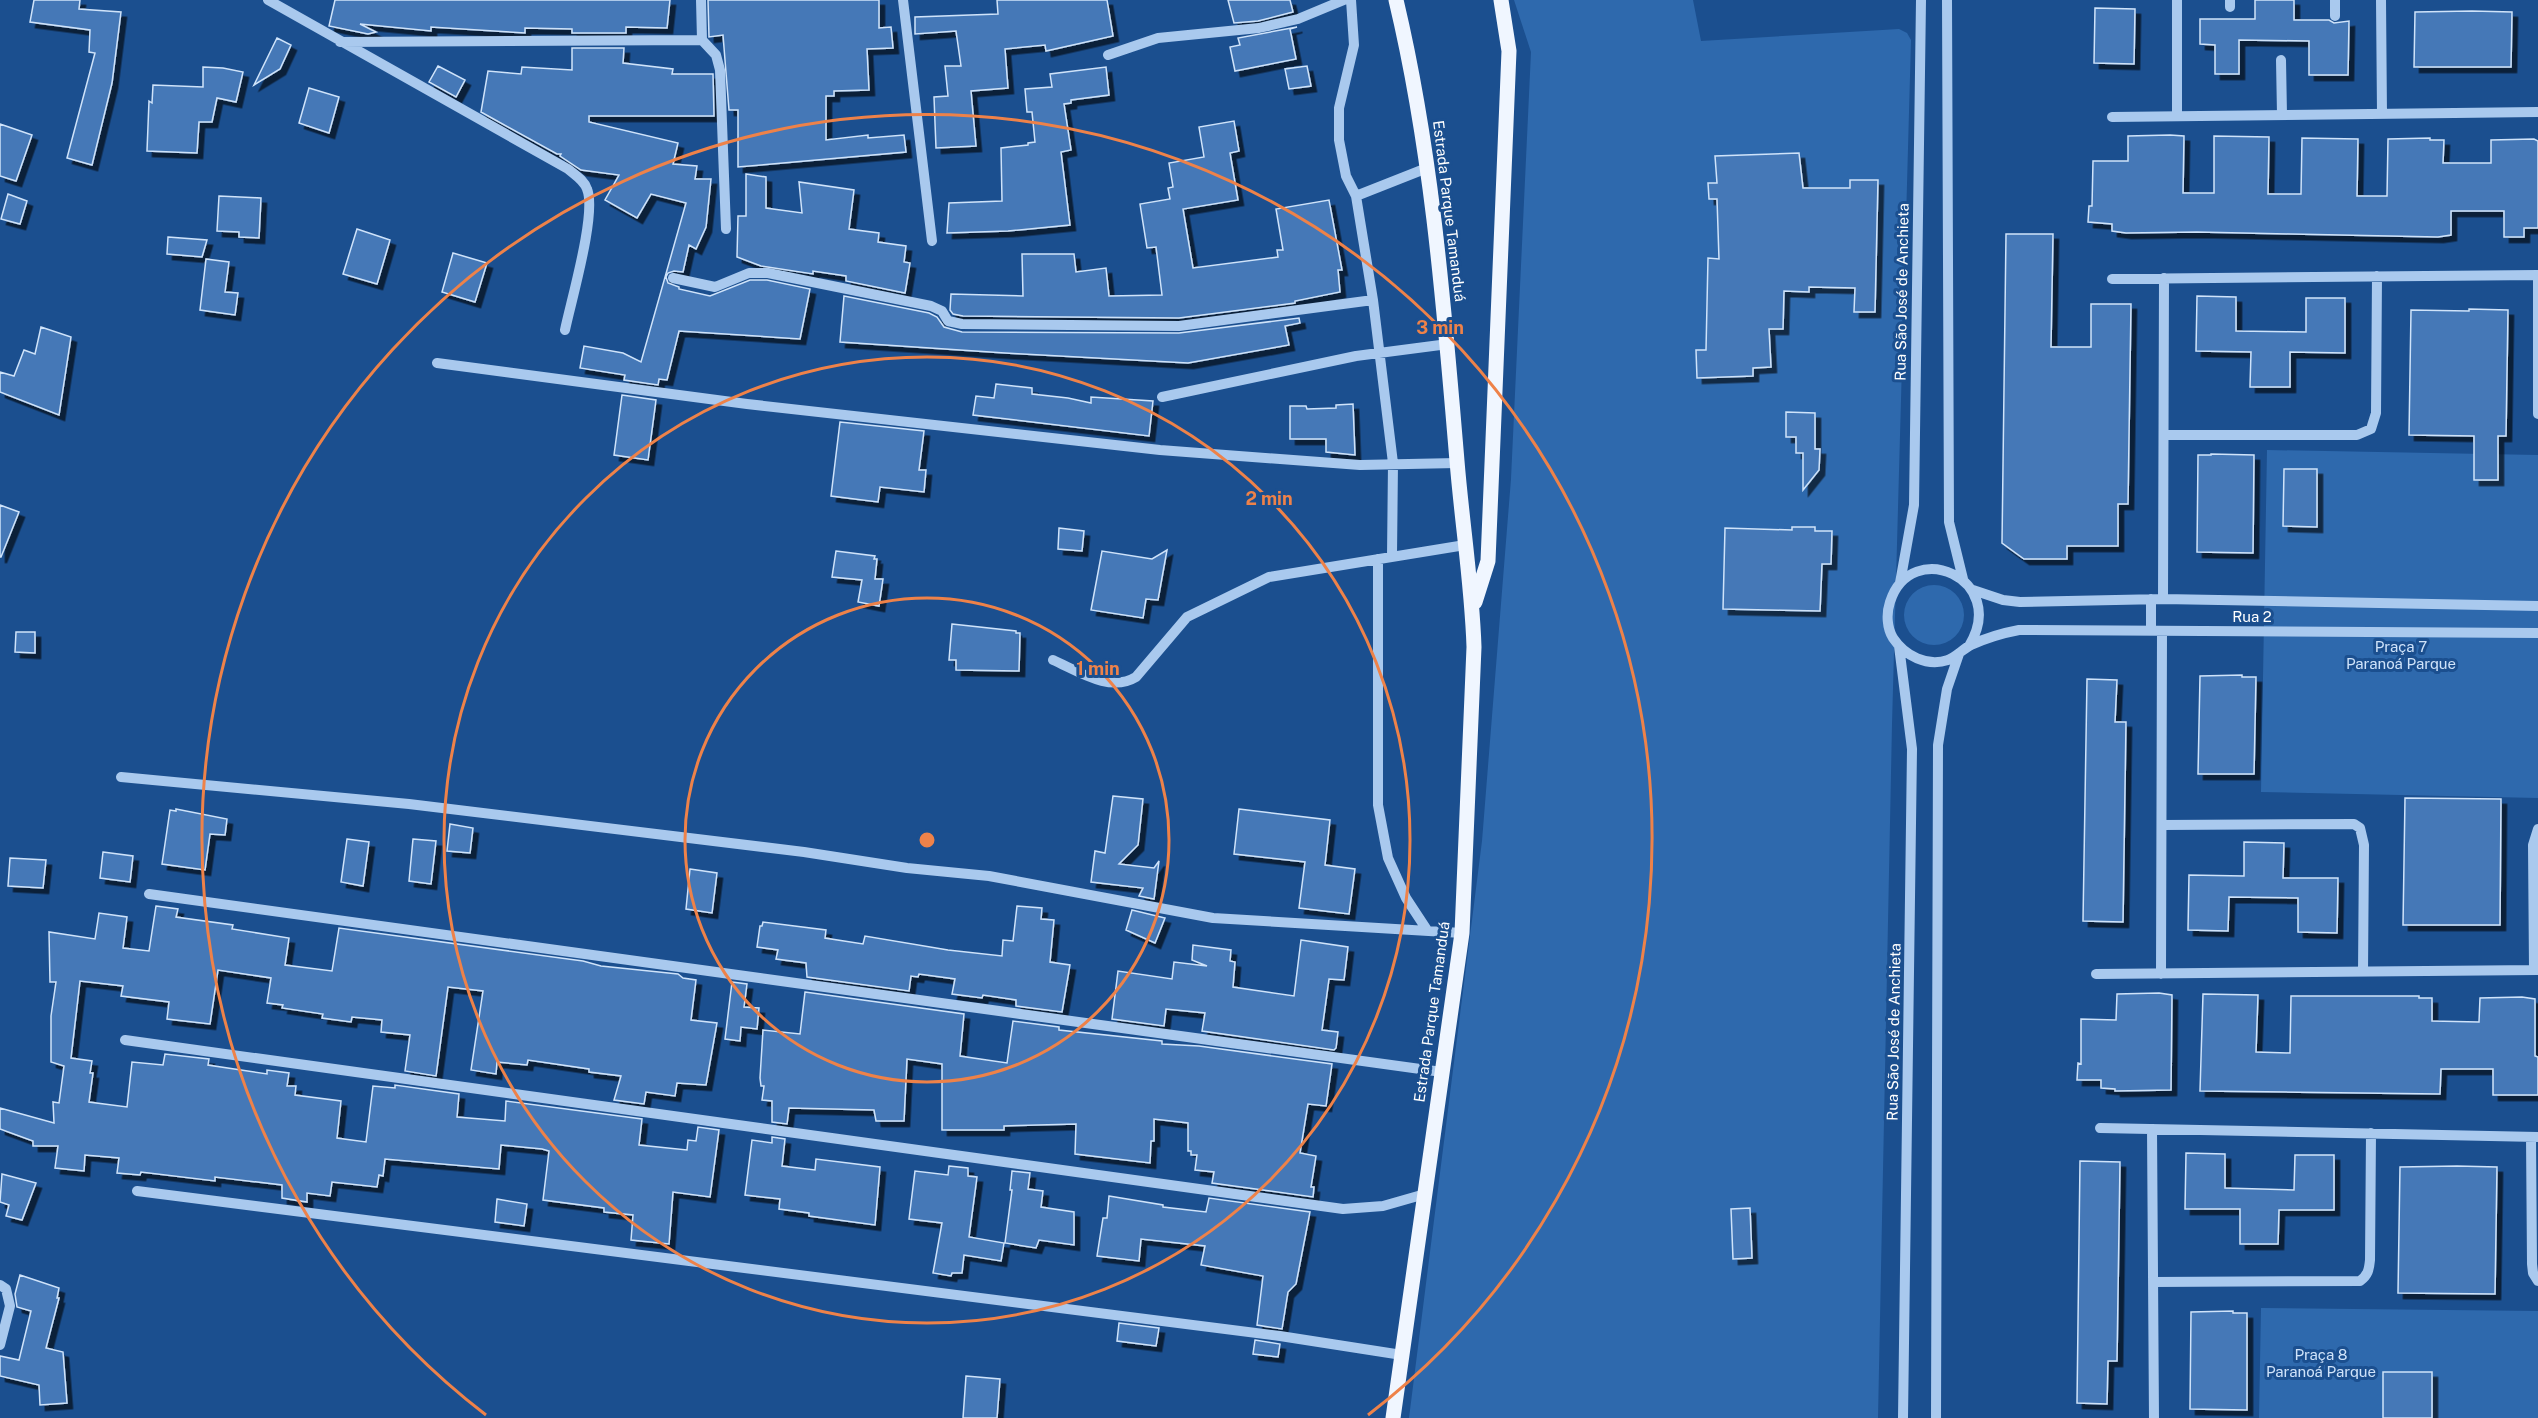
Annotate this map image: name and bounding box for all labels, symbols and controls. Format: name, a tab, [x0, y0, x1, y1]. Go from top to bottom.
street label: Estrada Parque Tamanduá	[1430, 119, 1469, 303]
street label: Rua São José de Anchieta	[1891, 203, 1912, 381]
text: 3 min	[1416, 317, 1464, 338]
text: 2 min	[1245, 488, 1293, 509]
street label: Rua 2	[2232, 608, 2272, 625]
park label: Praça 7 Paranoá Parque	[2346, 638, 2456, 672]
text: 1 min	[1076, 658, 1120, 679]
centre of rings	[917, 830, 937, 850]
street label: Estrada Parque Tamanduá	[1410, 920, 1453, 1103]
street label: Rua São José de Anchieta	[1883, 943, 1904, 1121]
park label: Praça 8 Paranoá Parque	[2266, 1346, 2376, 1380]

